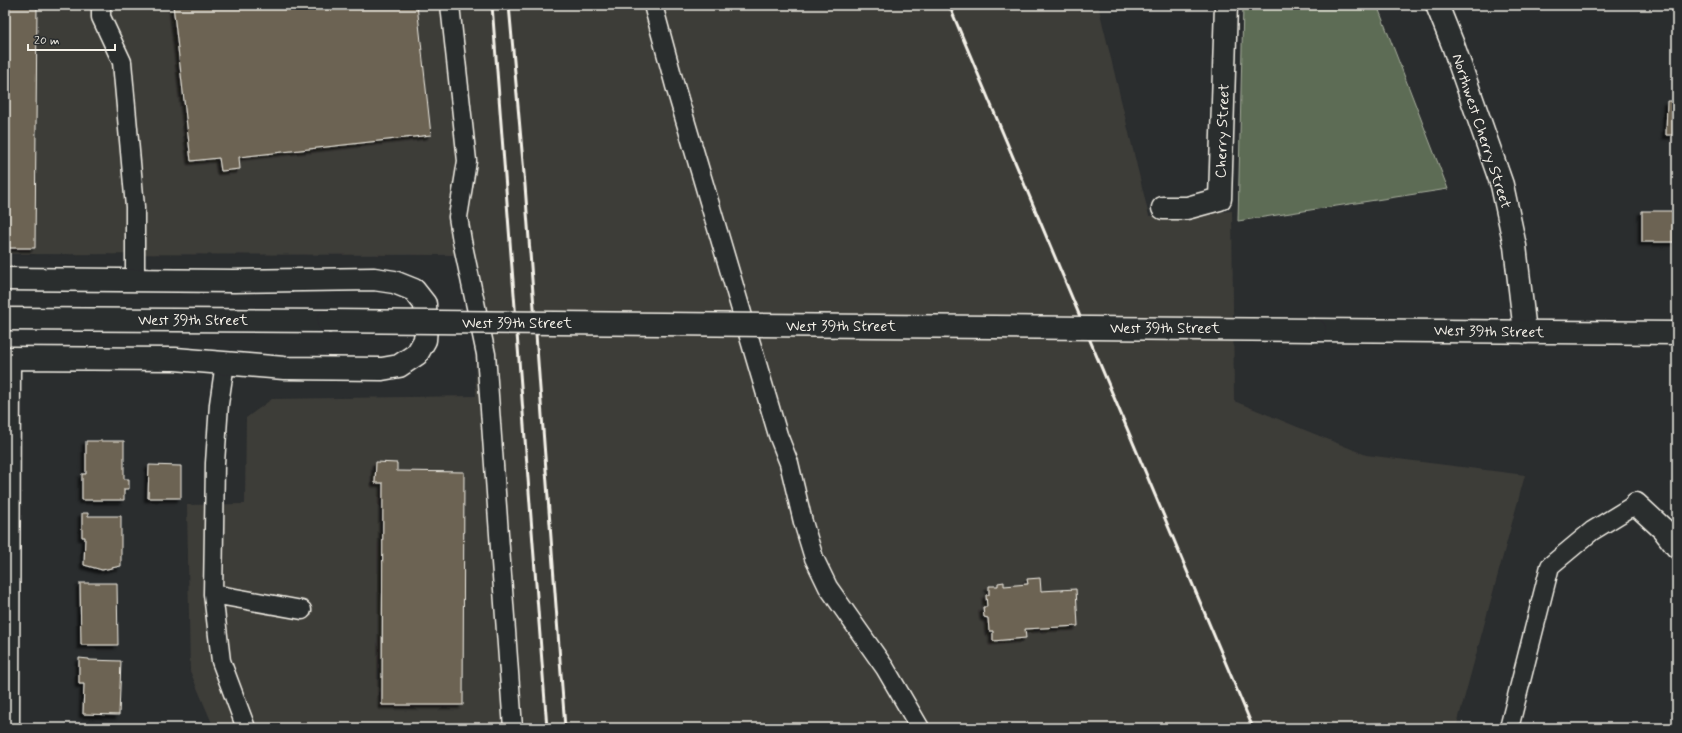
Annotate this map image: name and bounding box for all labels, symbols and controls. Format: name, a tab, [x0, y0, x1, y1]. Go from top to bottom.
scale bar	[28, 26, 115, 52]
text: 20 m	[34, 33, 60, 49]
street label: Northwest Cherry Street	[1447, 51, 1516, 211]
street label: Cherry Street	[1211, 83, 1235, 179]
street label: West 39th Street	[138, 311, 248, 331]
street label: West 39th Street	[462, 314, 572, 334]
street label: West 39th Street	[786, 317, 896, 337]
street label: West 39th Street	[1110, 319, 1220, 339]
street label: West 39th Street	[1434, 321, 1544, 343]

